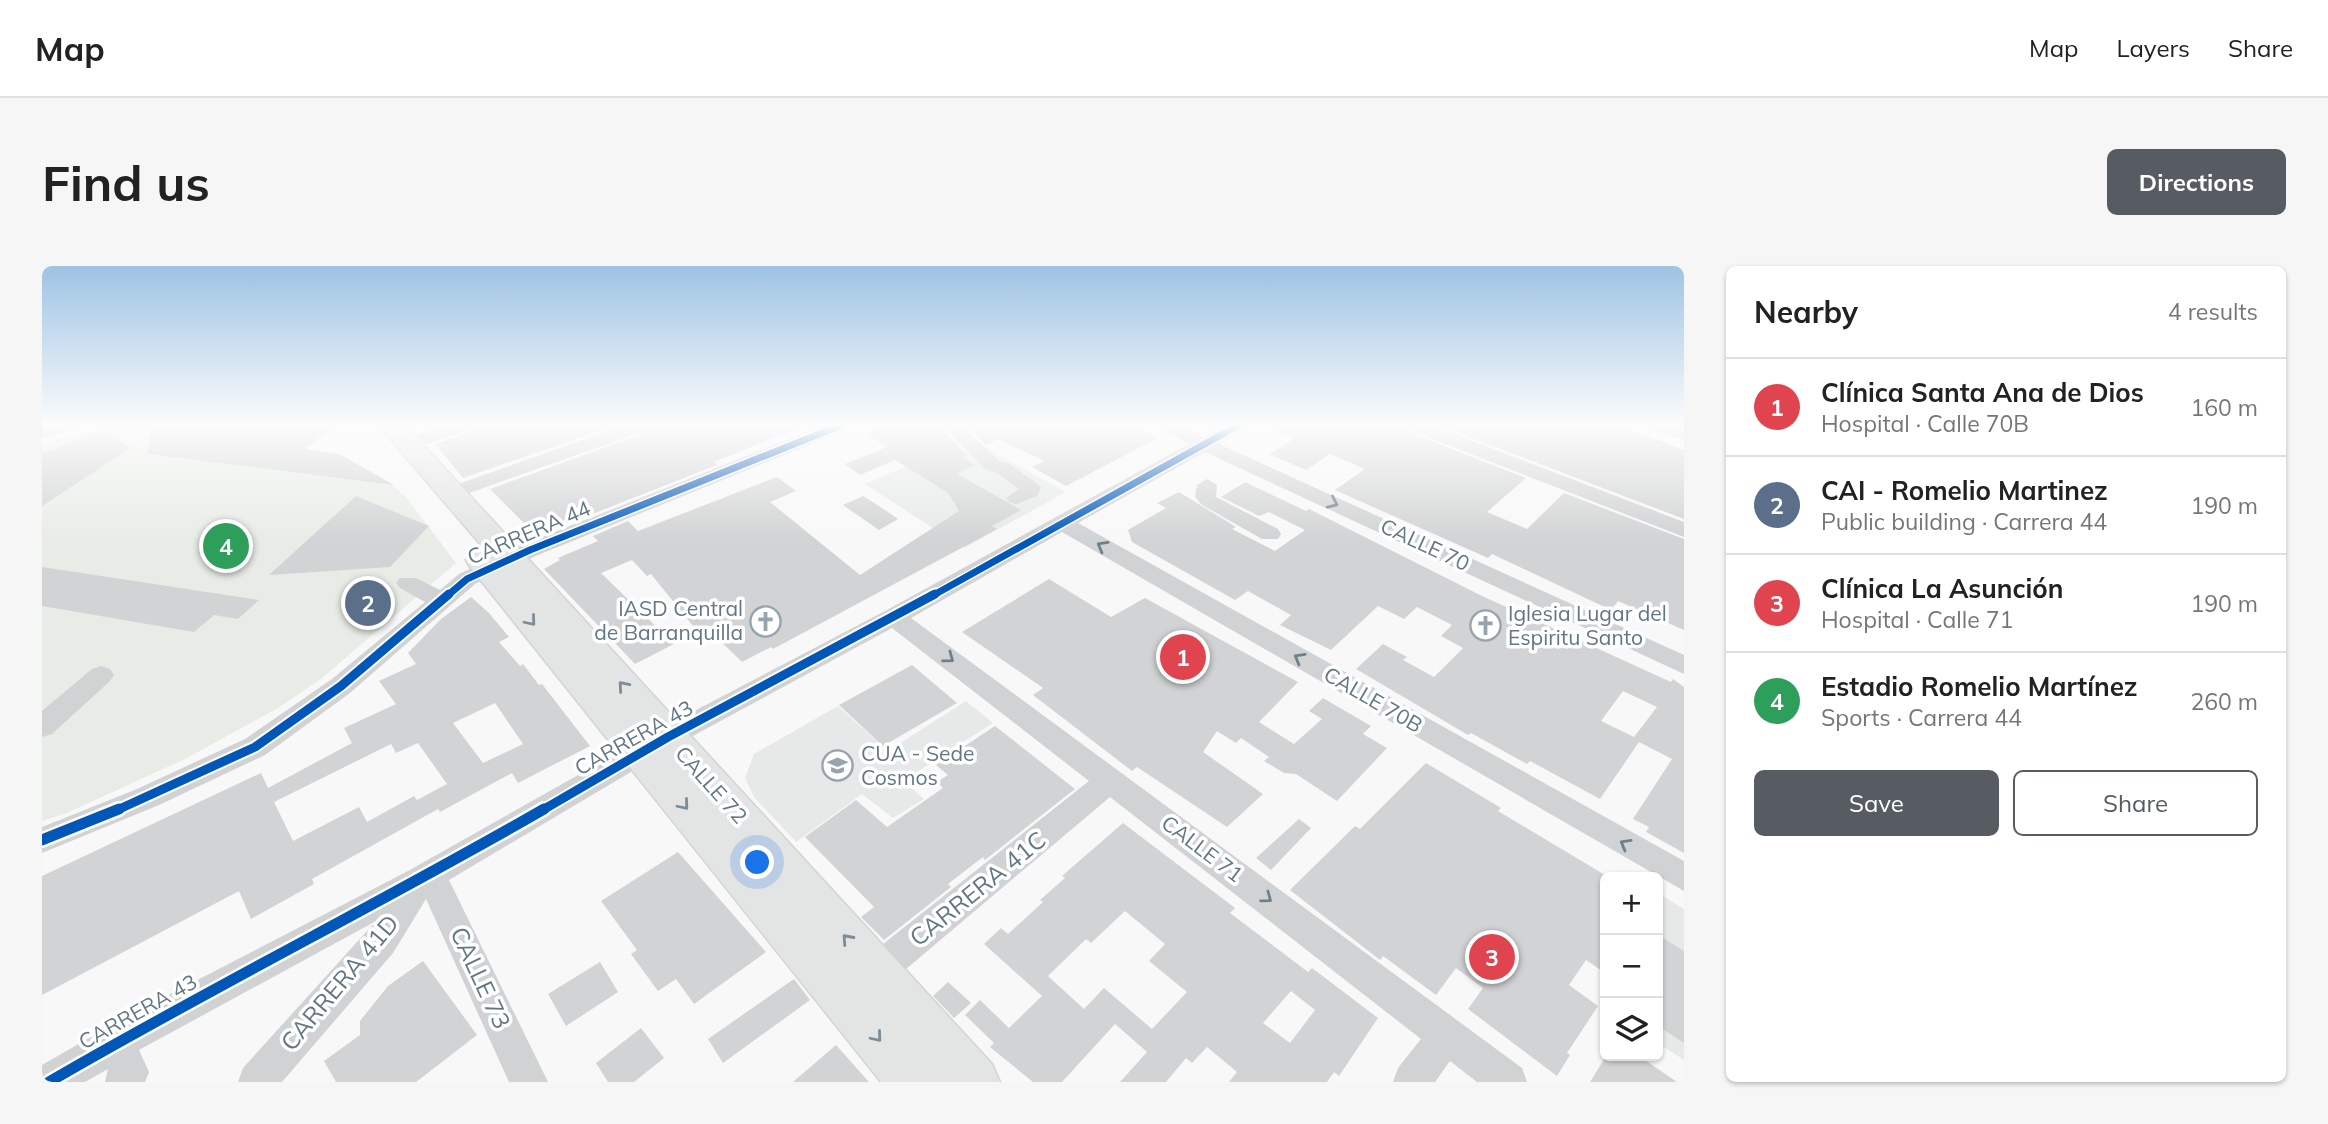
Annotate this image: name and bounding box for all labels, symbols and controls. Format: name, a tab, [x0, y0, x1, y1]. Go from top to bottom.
text: Map	[35, 28, 105, 69]
text: Map	[2029, 33, 2078, 63]
text: Layers	[2116, 33, 2190, 63]
text: Share	[2228, 33, 2293, 63]
button: Directions	[2107, 149, 2286, 215]
text: Find us	[42, 152, 210, 213]
text: Nearby	[1754, 293, 1858, 331]
text: 4 results	[2168, 297, 2258, 326]
text: Clínica Santa Ana de Dios	[1821, 376, 2144, 409]
text: 1	[1770, 393, 1784, 422]
text: 160 m	[2190, 393, 2258, 422]
text: Hospital · Calle 70B	[1821, 409, 2029, 438]
text: CAI - Romelio Martinez	[1821, 474, 2108, 507]
text: 2	[1770, 491, 1784, 520]
text: 190 m	[2190, 491, 2258, 520]
street label: CARRERA 44	[463, 494, 594, 570]
one-way arrow	[1326, 495, 1339, 509]
text: Public building · Carrera 44	[1821, 507, 2107, 536]
street label: CALLE 70	[1377, 512, 1474, 576]
pin: 4	[203, 520, 249, 572]
one-way arrow	[1096, 541, 1109, 554]
text: Clínica La Asunción	[1821, 572, 2063, 605]
pin: 2	[345, 577, 391, 629]
text: 3	[1770, 589, 1784, 618]
text: 190 m	[2190, 589, 2258, 618]
place label: IASD Central de Barranquilla	[594, 595, 743, 645]
place label: Iglesia Lugar del Espiritu Santo	[1508, 600, 1667, 650]
church icon: IASD Central de Barranquilla	[749, 604, 783, 638]
text: Hospital · Calle 71	[1821, 605, 2013, 634]
church icon: Iglesia Lugar del Espiritu Santo	[1468, 609, 1502, 643]
one-way arrow	[523, 613, 535, 626]
pin: 1	[1160, 631, 1206, 683]
one-way arrow	[941, 649, 954, 662]
one-way arrow	[1294, 654, 1307, 667]
street label: CALLE 70B	[1320, 660, 1427, 738]
text: Estadio Romelio Martínez	[1821, 670, 2137, 703]
one-way arrow	[619, 681, 631, 694]
text: 4	[1770, 687, 1784, 716]
text: 260 m	[2190, 687, 2258, 716]
street label: CARRERA 43	[570, 694, 697, 780]
text: Sports · Carrera 44	[1821, 703, 2022, 732]
street label: CALLE 72	[670, 740, 753, 828]
place label: CUA - Sede Cosmos	[861, 740, 975, 790]
school or university icon: CUA - Sede Cosmos	[821, 749, 855, 783]
button: Save	[1754, 770, 1999, 836]
button: Share	[2013, 770, 2258, 836]
one-way arrow	[676, 797, 688, 810]
street label: CALLE 71	[1157, 809, 1249, 887]
street label: CARRERA 41C	[903, 824, 1051, 952]
one-way arrow	[1619, 839, 1632, 852]
your location	[740, 845, 774, 879]
map controls	[1600, 872, 1663, 1061]
button: +	[1600, 872, 1663, 935]
one-way arrow	[1259, 890, 1272, 903]
street label: CARRERA 41D	[274, 908, 405, 1056]
street label: CALLE 73	[444, 922, 518, 1033]
pin: 3	[1469, 931, 1515, 983]
one-way arrow	[843, 934, 855, 947]
button: −	[1600, 935, 1663, 998]
street label: CARRERA 43	[74, 968, 201, 1054]
button: layers	[1600, 998, 1663, 1061]
one-way arrow	[868, 1029, 881, 1041]

